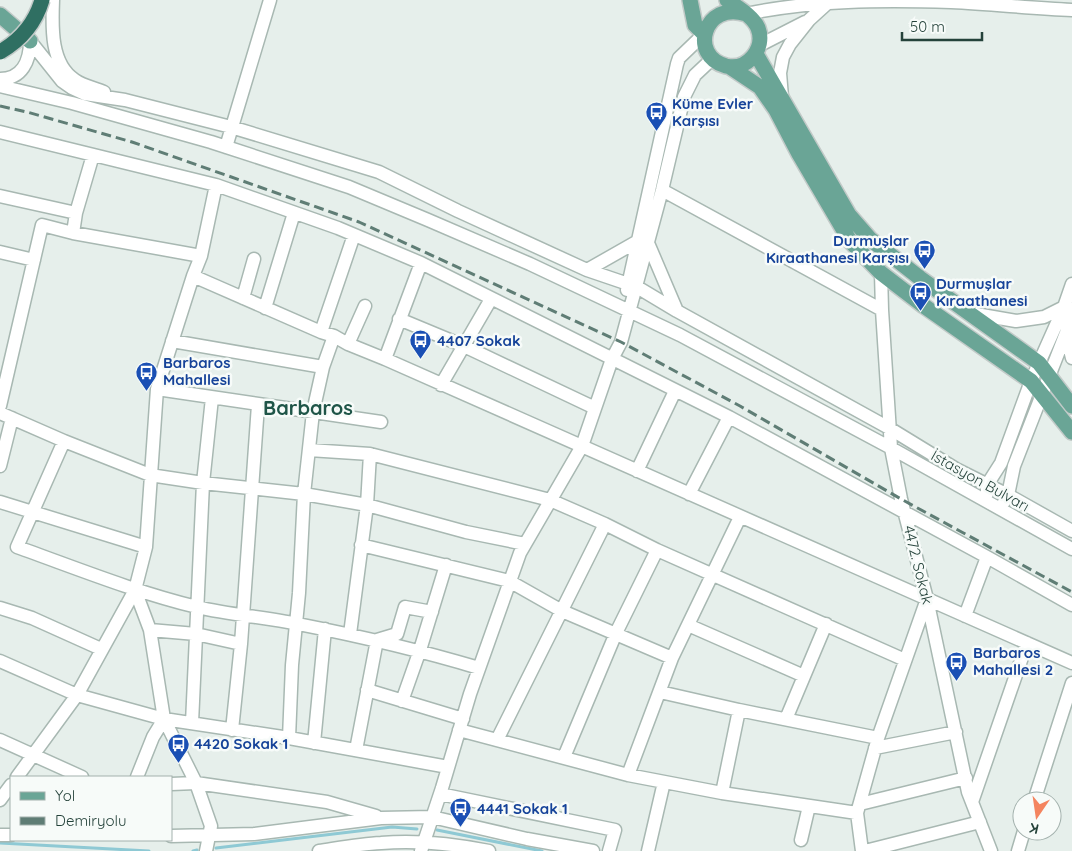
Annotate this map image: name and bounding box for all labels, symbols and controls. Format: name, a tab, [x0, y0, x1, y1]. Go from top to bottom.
scale bar	[902, 10, 982, 42]
text: 50 m	[910, 17, 945, 36]
place label: Küme Evler Karşısı	[672, 94, 754, 130]
bus stop icon: Küme Evler Karşısı	[644, 101, 668, 132]
place label: Durmuşlar Kıraathanesi Karşısı	[766, 231, 909, 267]
bus stop icon: Durmuşlar Kıraathanesi Karşısı	[913, 238, 937, 269]
place label: Durmuşlar Kıraathanesi	[936, 274, 1028, 310]
bus stop icon: Durmuşlar Kıraathanesi	[908, 281, 932, 312]
bus stop icon: 4407 Sokak	[409, 329, 433, 360]
place label: 4407 Sokak	[437, 331, 520, 350]
place label: Barbaros Mahallesi	[163, 353, 231, 389]
bus stop icon: Barbaros Mahallesi	[135, 360, 159, 391]
district label: Barbaros	[263, 395, 353, 420]
street label: İstasyon Bulvarı	[928, 446, 1033, 515]
street label: 4472. Sokak	[899, 523, 937, 606]
place label: Barbaros Mahallesi 2	[973, 643, 1053, 679]
bus stop icon: Barbaros Mahallesi 2	[945, 650, 969, 681]
bus stop icon: 4420 Sokak 1	[166, 732, 190, 763]
place label: 4420 Sokak 1	[194, 734, 288, 753]
legend	[10, 776, 172, 841]
text: Yol	[55, 786, 75, 805]
north arrow	[1012, 791, 1062, 841]
bus stop icon: 4441 Sokak 1	[449, 797, 473, 828]
place label: 4441 Sokak 1	[477, 799, 568, 818]
text: Demiryolu	[55, 811, 126, 830]
text: K	[1028, 819, 1041, 838]

